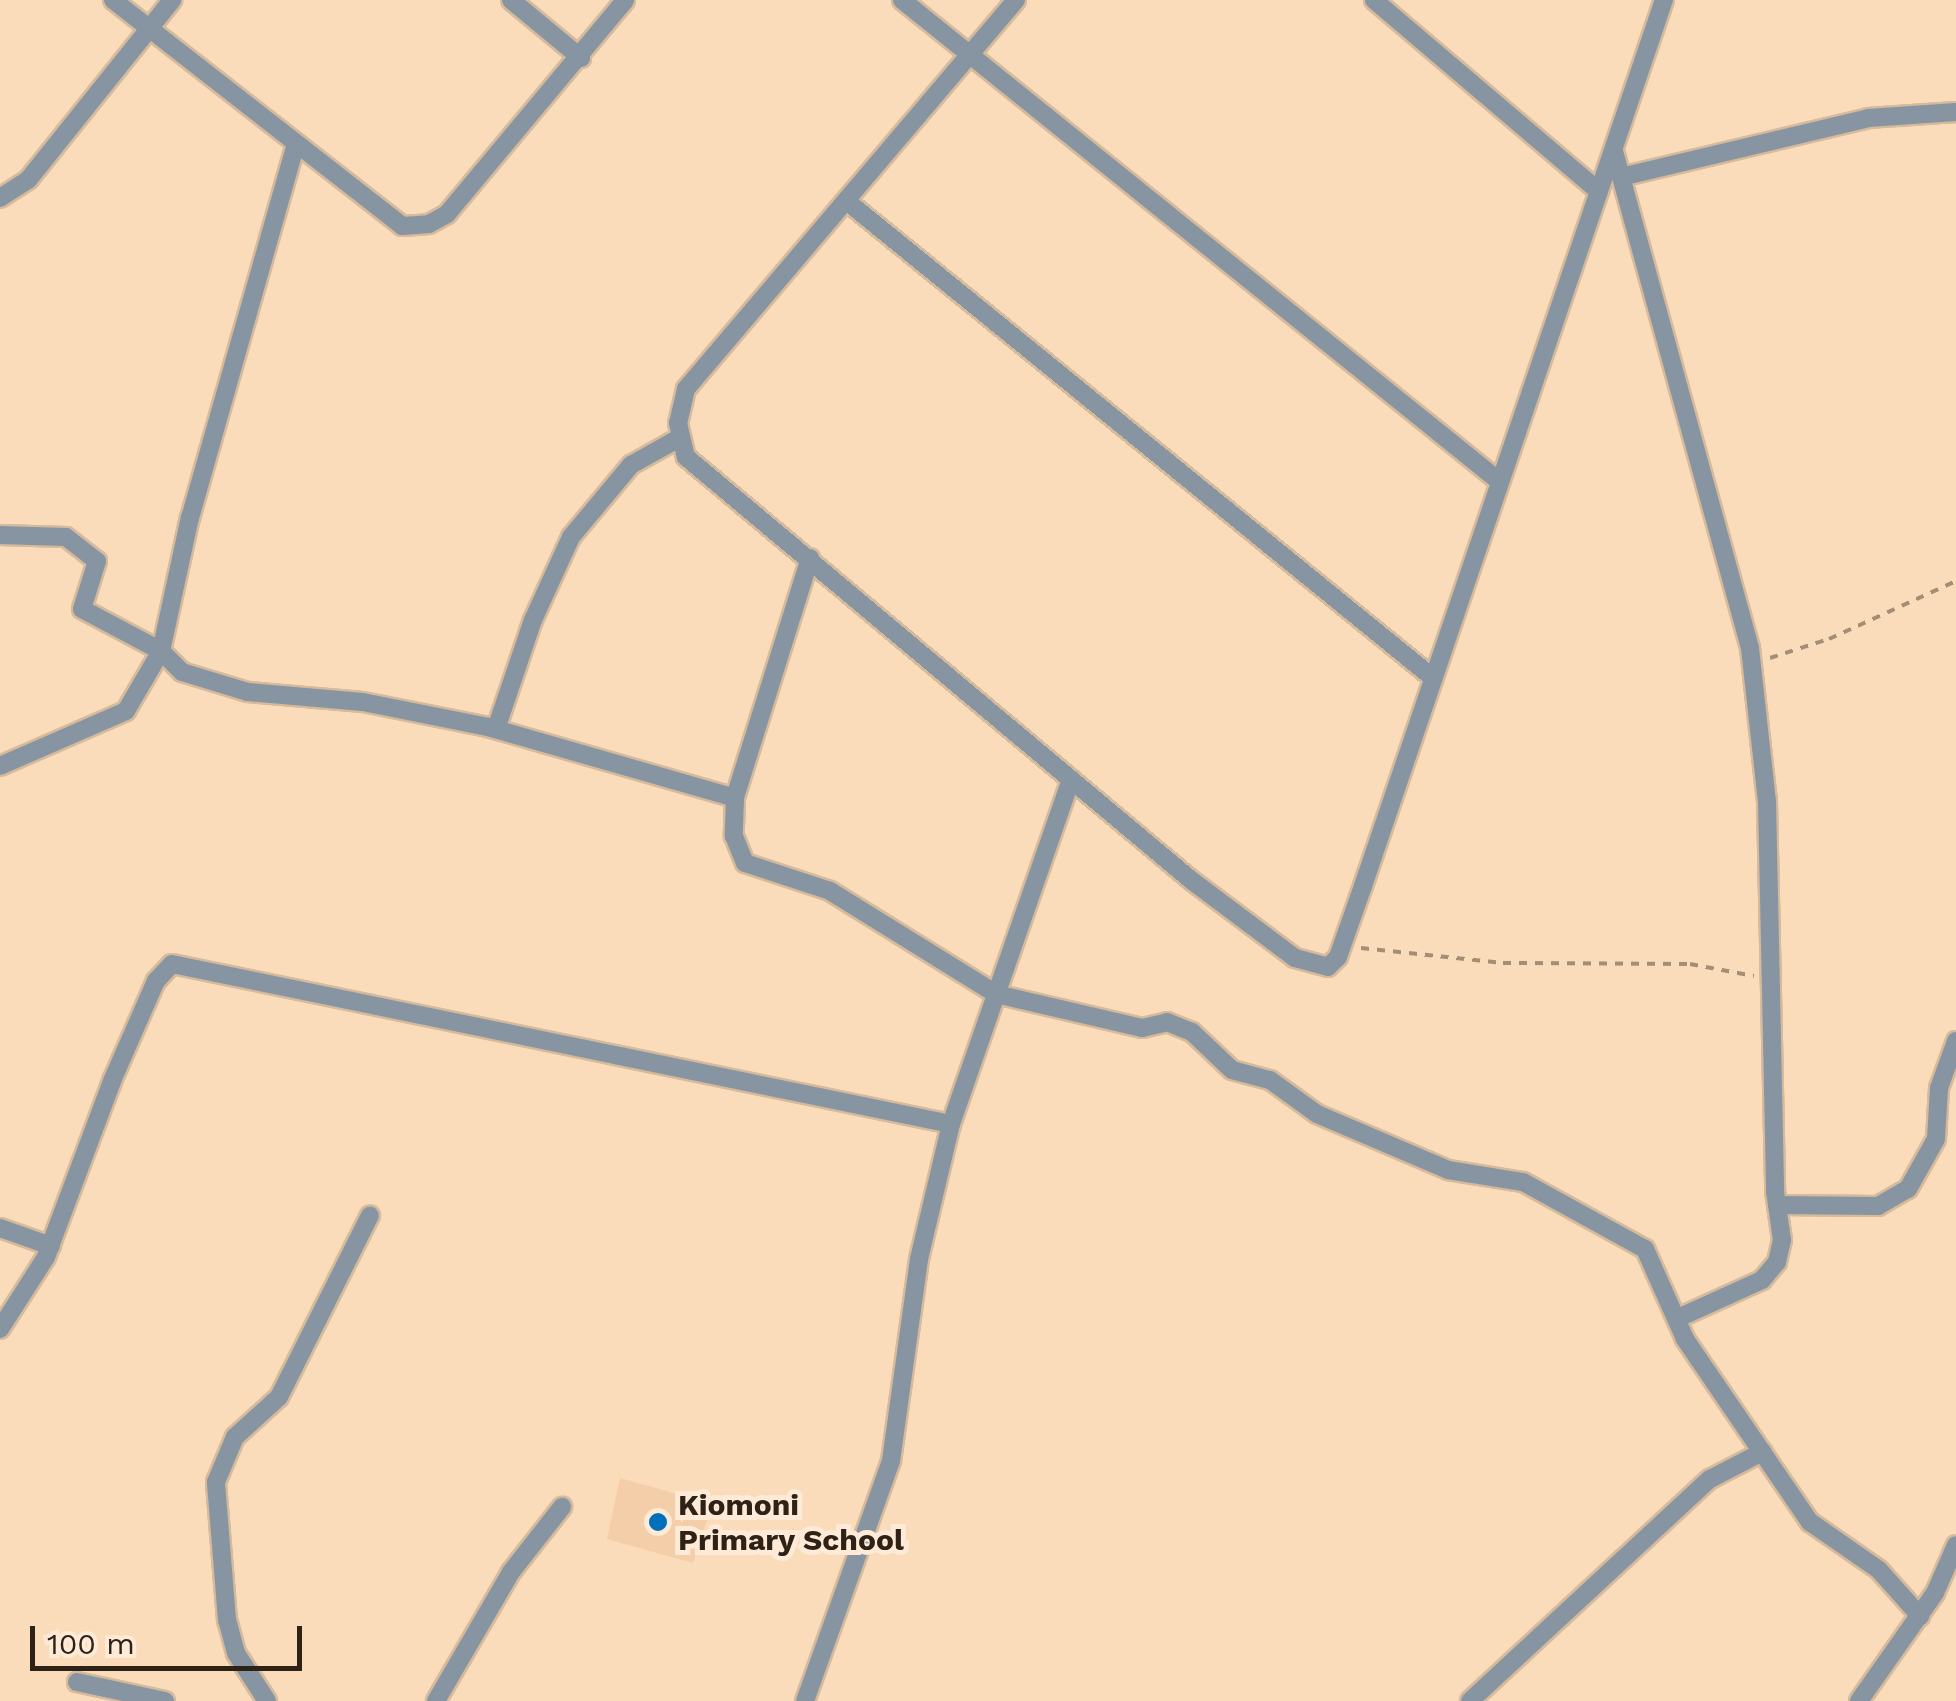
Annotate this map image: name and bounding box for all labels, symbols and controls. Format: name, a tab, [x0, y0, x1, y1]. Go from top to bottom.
place label: Kiomoni Primary School	[678, 1487, 904, 1558]
marker: Kiomoni Primary School	[647, 1511, 669, 1533]
scale bar	[35, 1606, 308, 1668]
text: 100 m	[47, 1626, 135, 1661]

